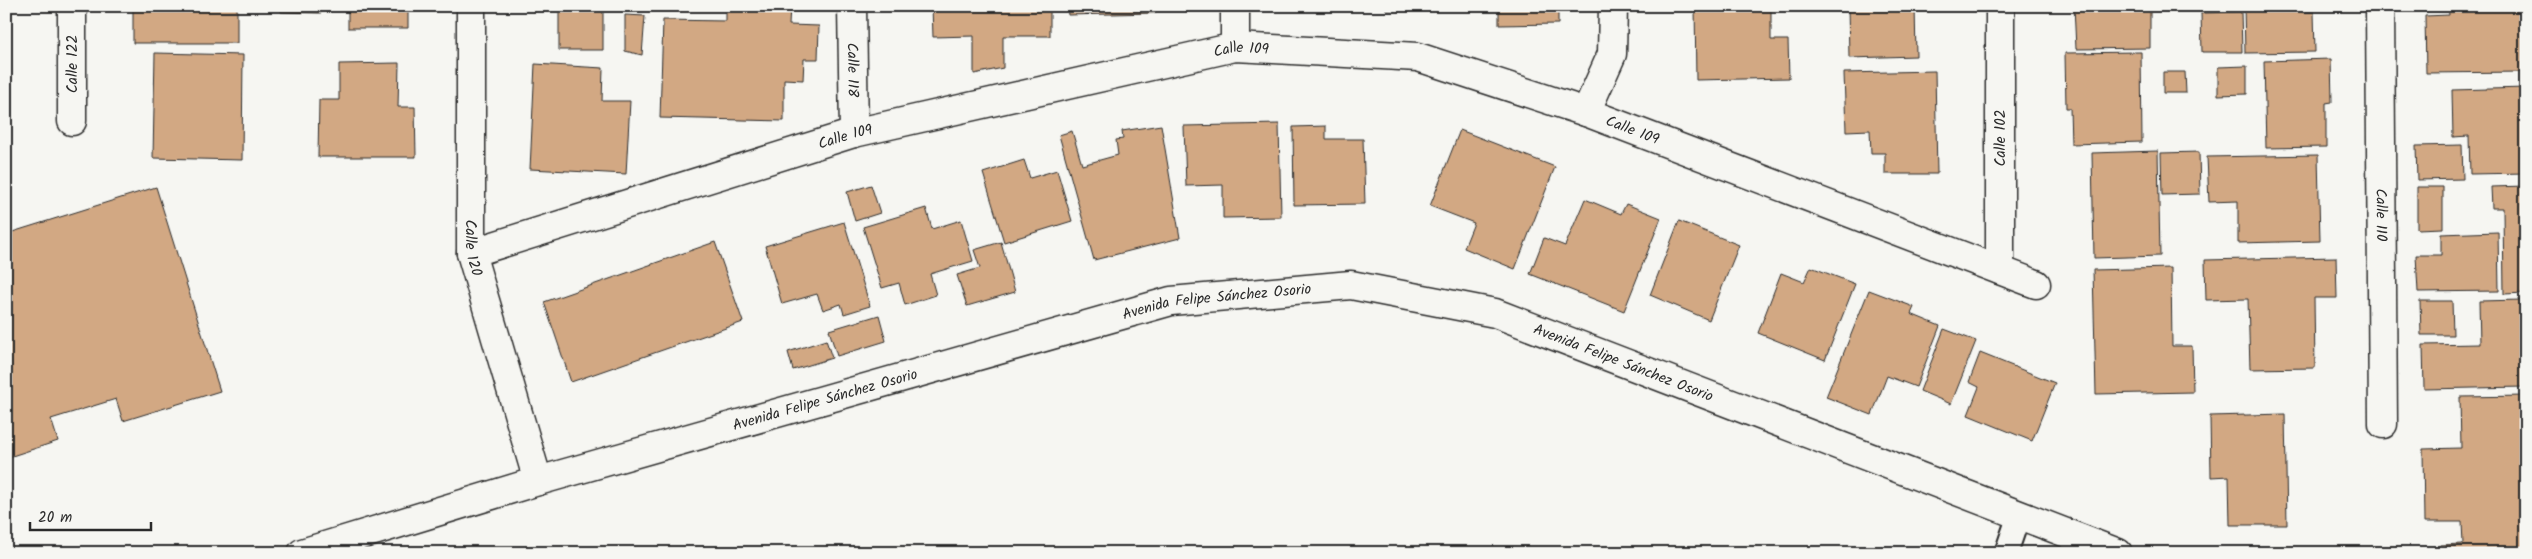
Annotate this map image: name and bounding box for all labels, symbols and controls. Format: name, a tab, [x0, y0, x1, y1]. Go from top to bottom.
street label: Calle 122	[61, 35, 85, 93]
street label: Calle 109	[1211, 36, 1270, 64]
street label: Calle 118	[840, 42, 864, 98]
street label: Calle 102	[1989, 109, 2013, 167]
street label: Calle 109	[1602, 110, 1663, 152]
street label: Calle 109	[815, 118, 876, 157]
street label: Calle 110	[2368, 188, 2393, 242]
street label: Calle 120	[458, 219, 488, 280]
street label: Avenida Felipe Sánchez Osorio	[1120, 278, 1313, 327]
street label: Avenida Felipe Sánchez Osorio	[1530, 318, 1717, 409]
street label: Avenida Felipe Sánchez Osorio	[730, 363, 921, 438]
scale bar	[30, 499, 151, 531]
text: 20 m	[38, 506, 72, 530]

